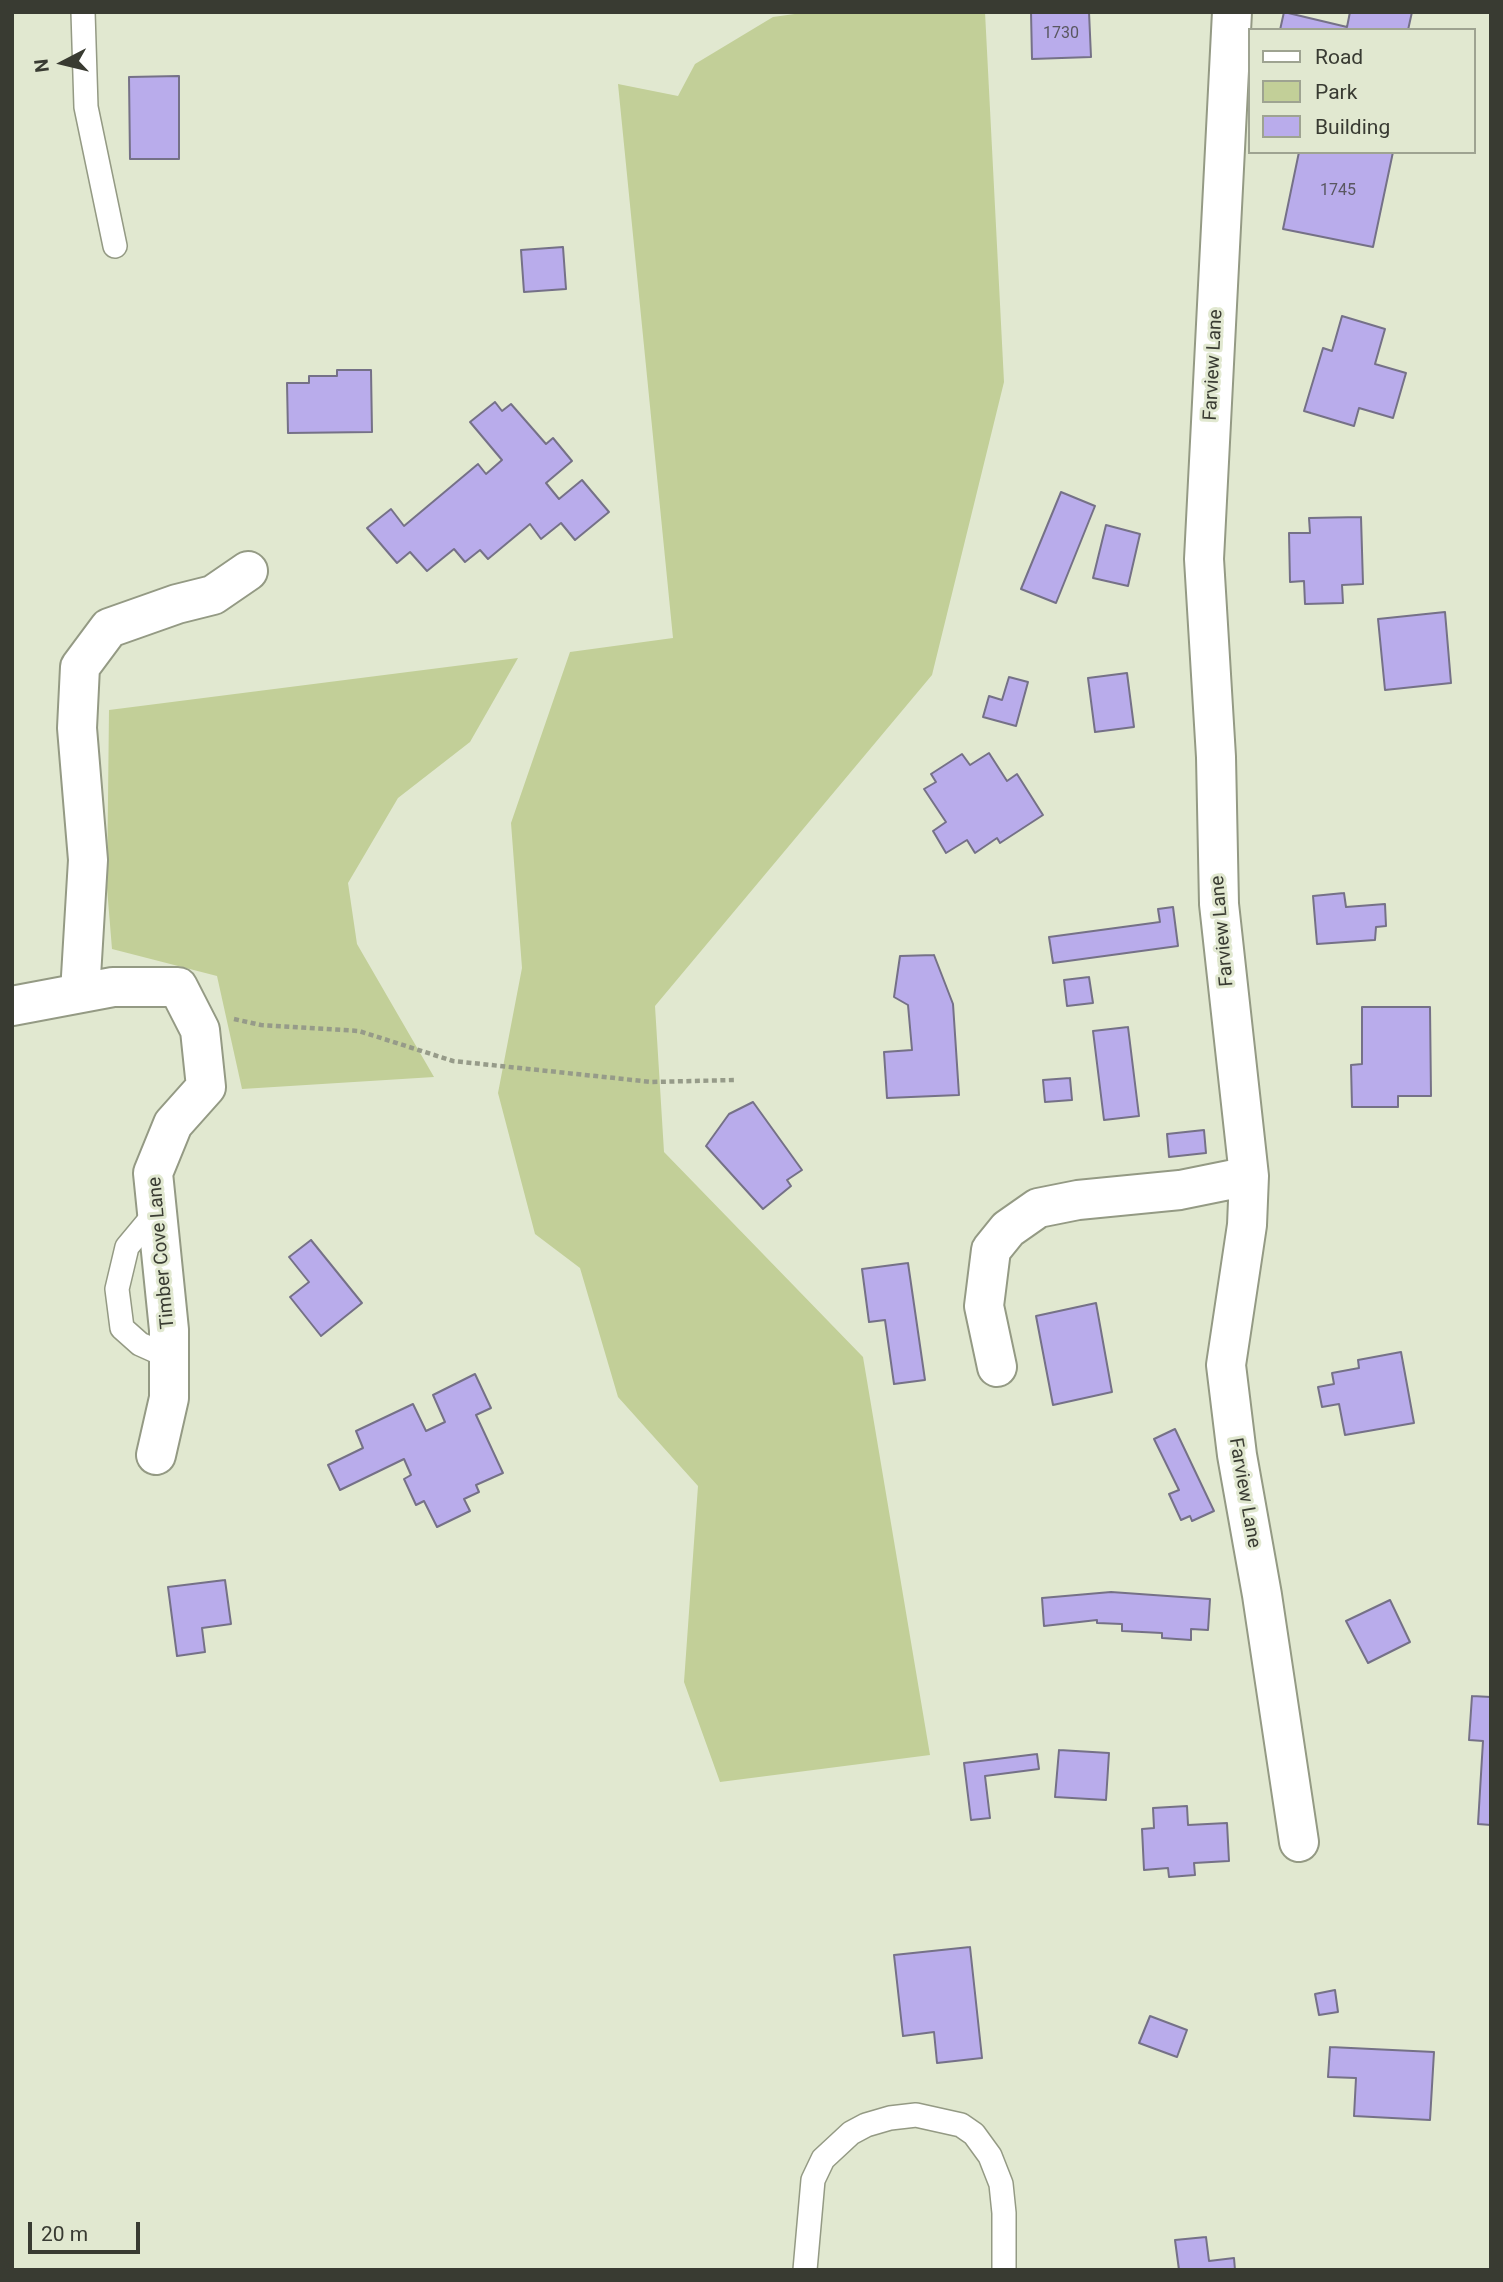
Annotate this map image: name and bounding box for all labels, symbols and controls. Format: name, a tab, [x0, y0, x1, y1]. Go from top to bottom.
house number: 1730	[1043, 24, 1079, 44]
north arrow	[28, 28, 98, 98]
legend	[1248, 28, 1475, 154]
text: Road	[1315, 45, 1363, 69]
text: N	[29, 58, 54, 74]
text: Park	[1315, 80, 1357, 104]
text: Building	[1315, 115, 1390, 139]
house number: 1745	[1320, 181, 1356, 201]
street label: Farview Lane	[1200, 309, 1228, 421]
street label: Farview Lane	[1207, 875, 1239, 987]
street label: Timber Cove Lane	[144, 1176, 180, 1330]
street label: Farview Lane	[1223, 1436, 1265, 1550]
scale bar	[32, 2208, 144, 2252]
text: 20 m	[41, 2222, 88, 2246]

